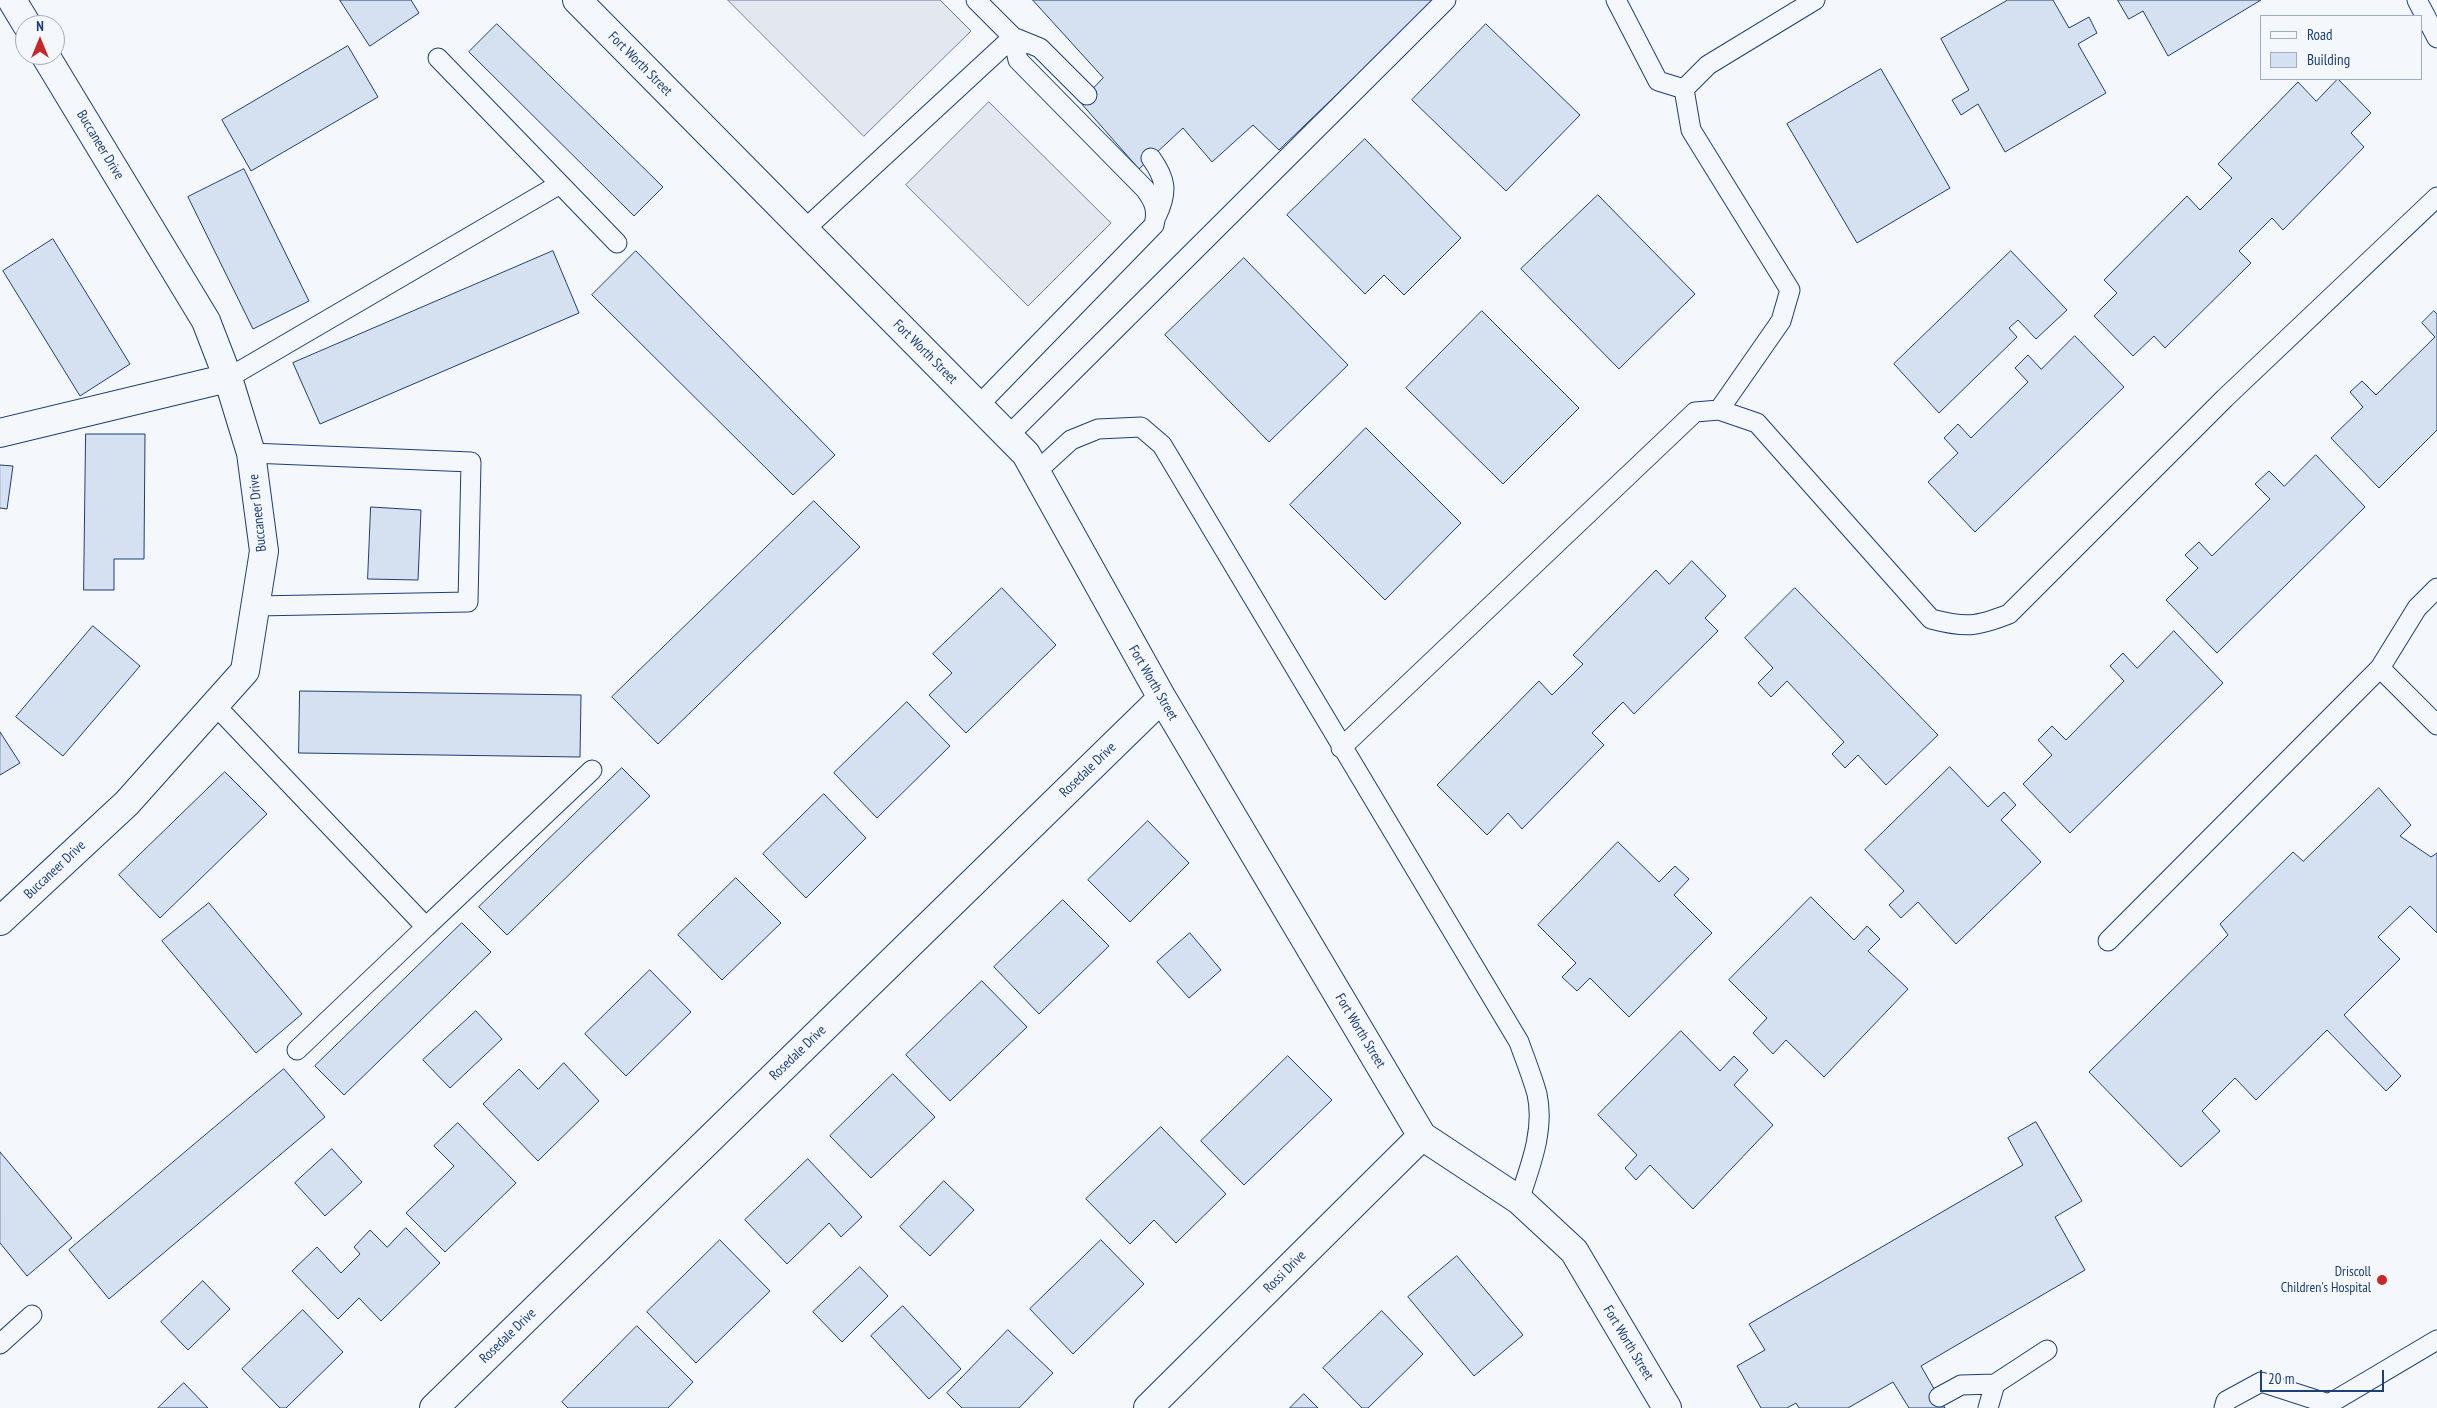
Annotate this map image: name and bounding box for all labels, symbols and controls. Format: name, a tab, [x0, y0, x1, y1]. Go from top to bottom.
north arrow	[15, 15, 65, 65]
legend	[2260, 15, 2422, 80]
text: N	[36, 17, 44, 35]
text: Road	[2307, 25, 2333, 44]
street label: Fort Worth Street	[604, 28, 676, 100]
text: Building	[2307, 50, 2350, 69]
street label: Buccaneer Drive	[73, 107, 127, 183]
street label: Fort Worth Street	[889, 316, 961, 388]
street label: Buccaneer Drive	[246, 473, 270, 553]
street label: Fort Worth Street	[1125, 642, 1181, 724]
street label: Rosedale Drive	[1056, 739, 1120, 801]
street label: Buccaneer Drive	[21, 837, 89, 903]
street label: Fort Worth Street	[1331, 991, 1389, 1071]
street label: Rosedale Drive	[766, 1022, 830, 1084]
street label: Rossi Drive	[1260, 1247, 1310, 1297]
place label: Driscoll Children's Hospital	[2281, 1264, 2371, 1296]
marker: Driscoll Children's Hospital	[2375, 1273, 2389, 1287]
street label: Fort Worth Street	[1599, 1303, 1657, 1383]
street label: Rosedale Drive	[476, 1305, 540, 1367]
scale bar	[2262, 1360, 2386, 1392]
text: 20 m	[2268, 1369, 2294, 1388]

